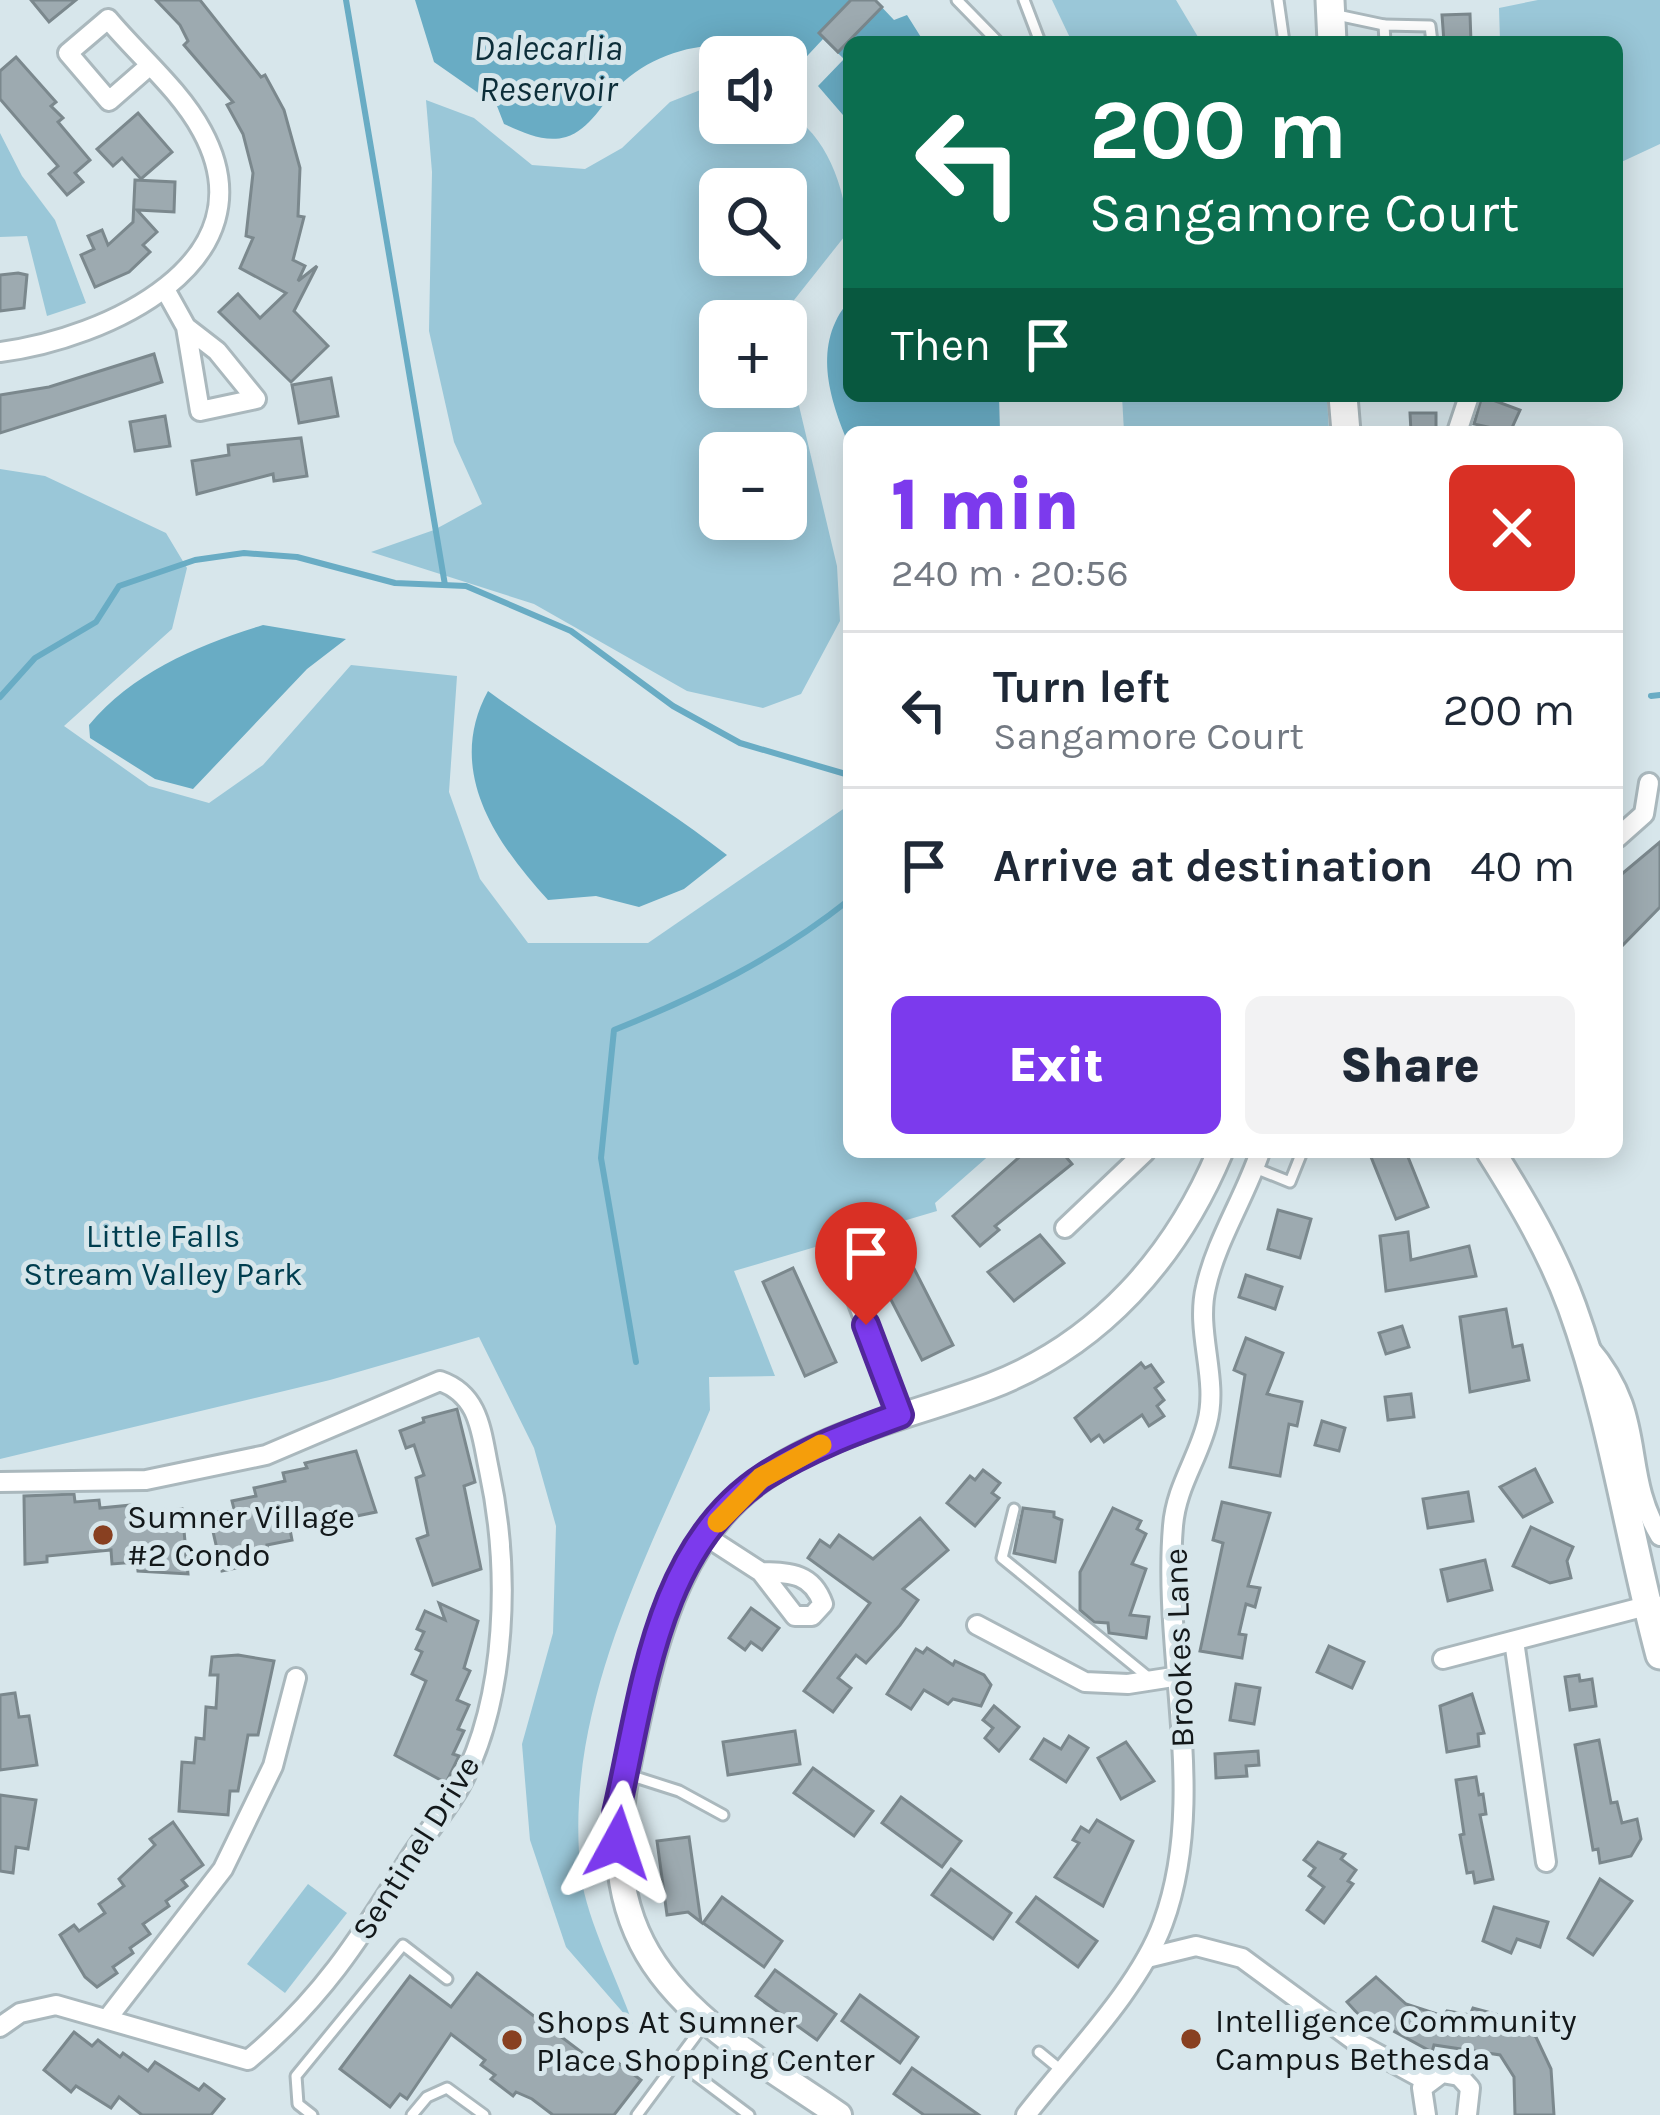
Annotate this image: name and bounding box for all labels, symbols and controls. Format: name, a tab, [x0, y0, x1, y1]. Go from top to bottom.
water label: Dalecarlia Reservoir	[473, 27, 623, 110]
map controls	[699, 36, 807, 540]
button: sound	[699, 36, 807, 144]
text: 200 m	[1089, 81, 1347, 179]
icon: left	[891, 84, 1047, 240]
button: search	[699, 168, 807, 276]
text: Sangamore Court	[1089, 181, 1519, 245]
button: +	[699, 300, 807, 408]
icon: arrive	[1015, 312, 1081, 378]
text: Then	[891, 319, 991, 371]
button: −	[699, 432, 807, 540]
text: 1 min	[891, 463, 1080, 547]
button: close	[1449, 465, 1575, 591]
text: 240 m · 20:56	[891, 550, 1129, 596]
text: Turn left	[993, 661, 1170, 713]
icon: left	[891, 677, 957, 743]
text: 200 m	[1443, 684, 1575, 736]
text: Sangamore Court	[993, 713, 1304, 759]
icon: arrive	[891, 833, 957, 899]
text: Arrive at destination	[993, 840, 1433, 892]
text: 40 m	[1470, 840, 1575, 892]
button: Exit	[891, 996, 1221, 1134]
button: Share	[1245, 996, 1575, 1134]
pin	[815, 1202, 917, 1325]
park label: Little Falls Stream Valley Park	[23, 1217, 303, 1293]
icon: arrive	[833, 1220, 899, 1286]
place label: Sumner Village #2 Condo	[127, 1498, 355, 1574]
marker: Sumner Village #2 Condo	[90, 1522, 116, 1548]
street label: Brookes Lane	[1157, 1548, 1201, 1748]
street label: Sentinel Drive	[344, 1748, 488, 1947]
position arrow	[555, 1780, 681, 1906]
place label: Intelligence Community Campus Bethesda	[1215, 2002, 1577, 2078]
place label: Shops At Sumner Place Shopping Center	[536, 2003, 875, 2079]
marker: Intelligence Community Campus Bethesda	[1178, 2026, 1204, 2052]
marker: Shops At Sumner Place Shopping Center	[499, 2027, 525, 2053]

